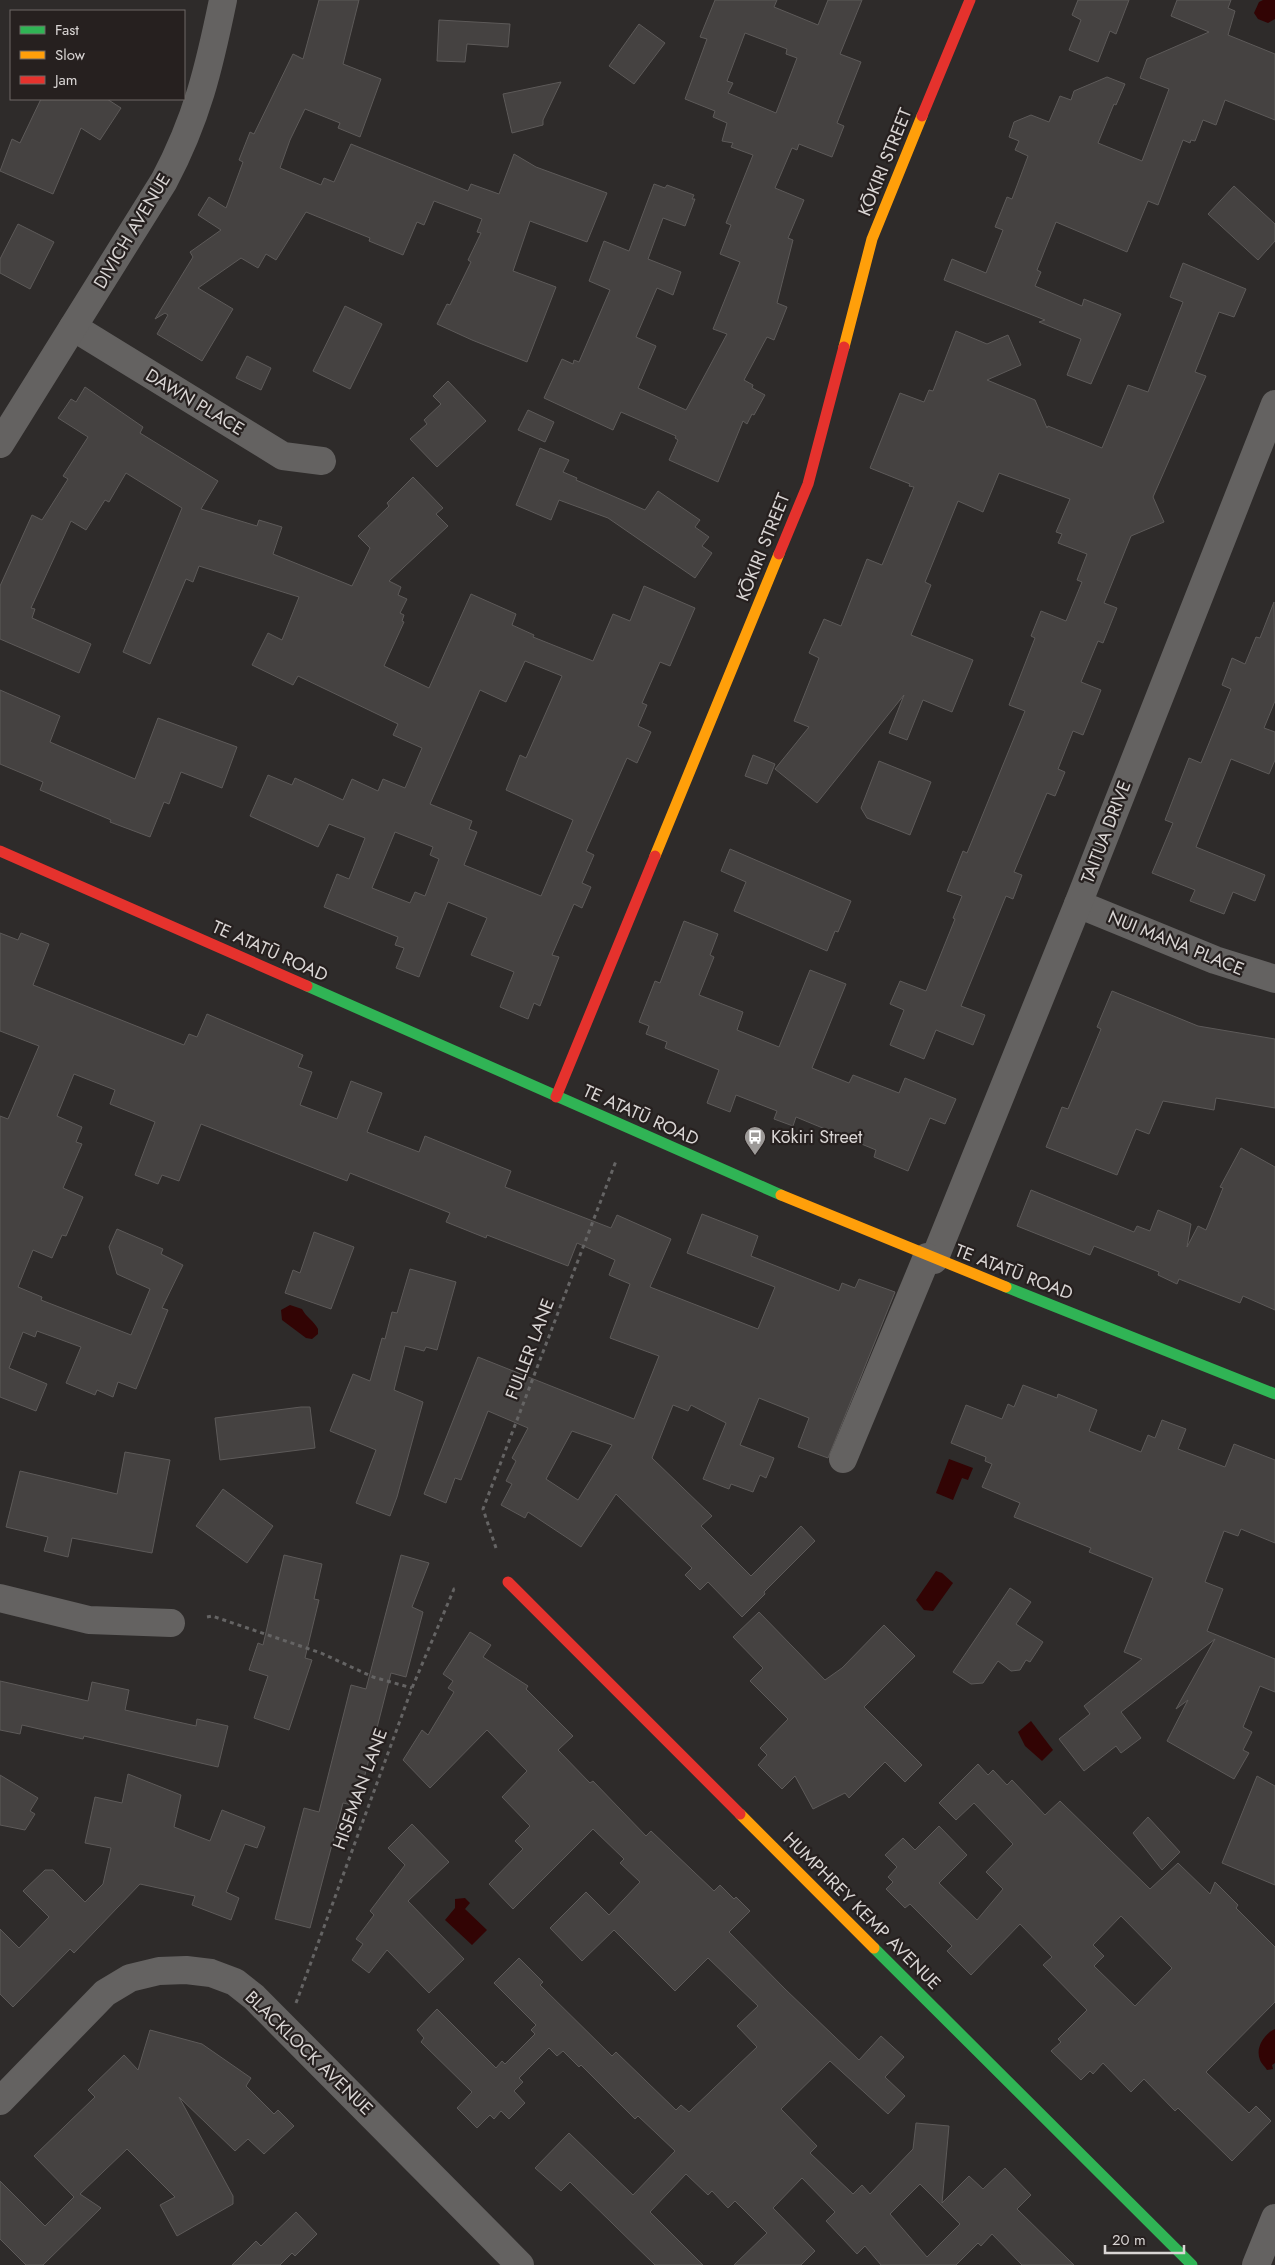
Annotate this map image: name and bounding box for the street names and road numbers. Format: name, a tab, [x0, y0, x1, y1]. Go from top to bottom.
street label: KŌKIRI STREET	[852, 103, 919, 220]
street label: DIVICH AVENUE	[87, 168, 177, 294]
street label: DAWN PLACE	[141, 362, 249, 442]
street label: KŌKIRI STREET	[730, 488, 797, 605]
street label: TAITUA DRIVE	[1074, 777, 1138, 887]
street label: NUI MANA PLACE	[1104, 904, 1248, 982]
street label: TE ATATŪ ROAD	[208, 914, 332, 988]
street label: TE ATATŪ ROAD	[579, 1078, 703, 1152]
street label: TE ATATŪ ROAD	[951, 1238, 1077, 1306]
street label: FULLER LANE	[499, 1295, 561, 1403]
street label: HISEMAN LANE	[326, 1725, 394, 1853]
street label: HUMPHREY KEMP AVENUE	[777, 1826, 947, 1996]
street label: BLACKLOCK AVENUE	[239, 1985, 379, 2121]

